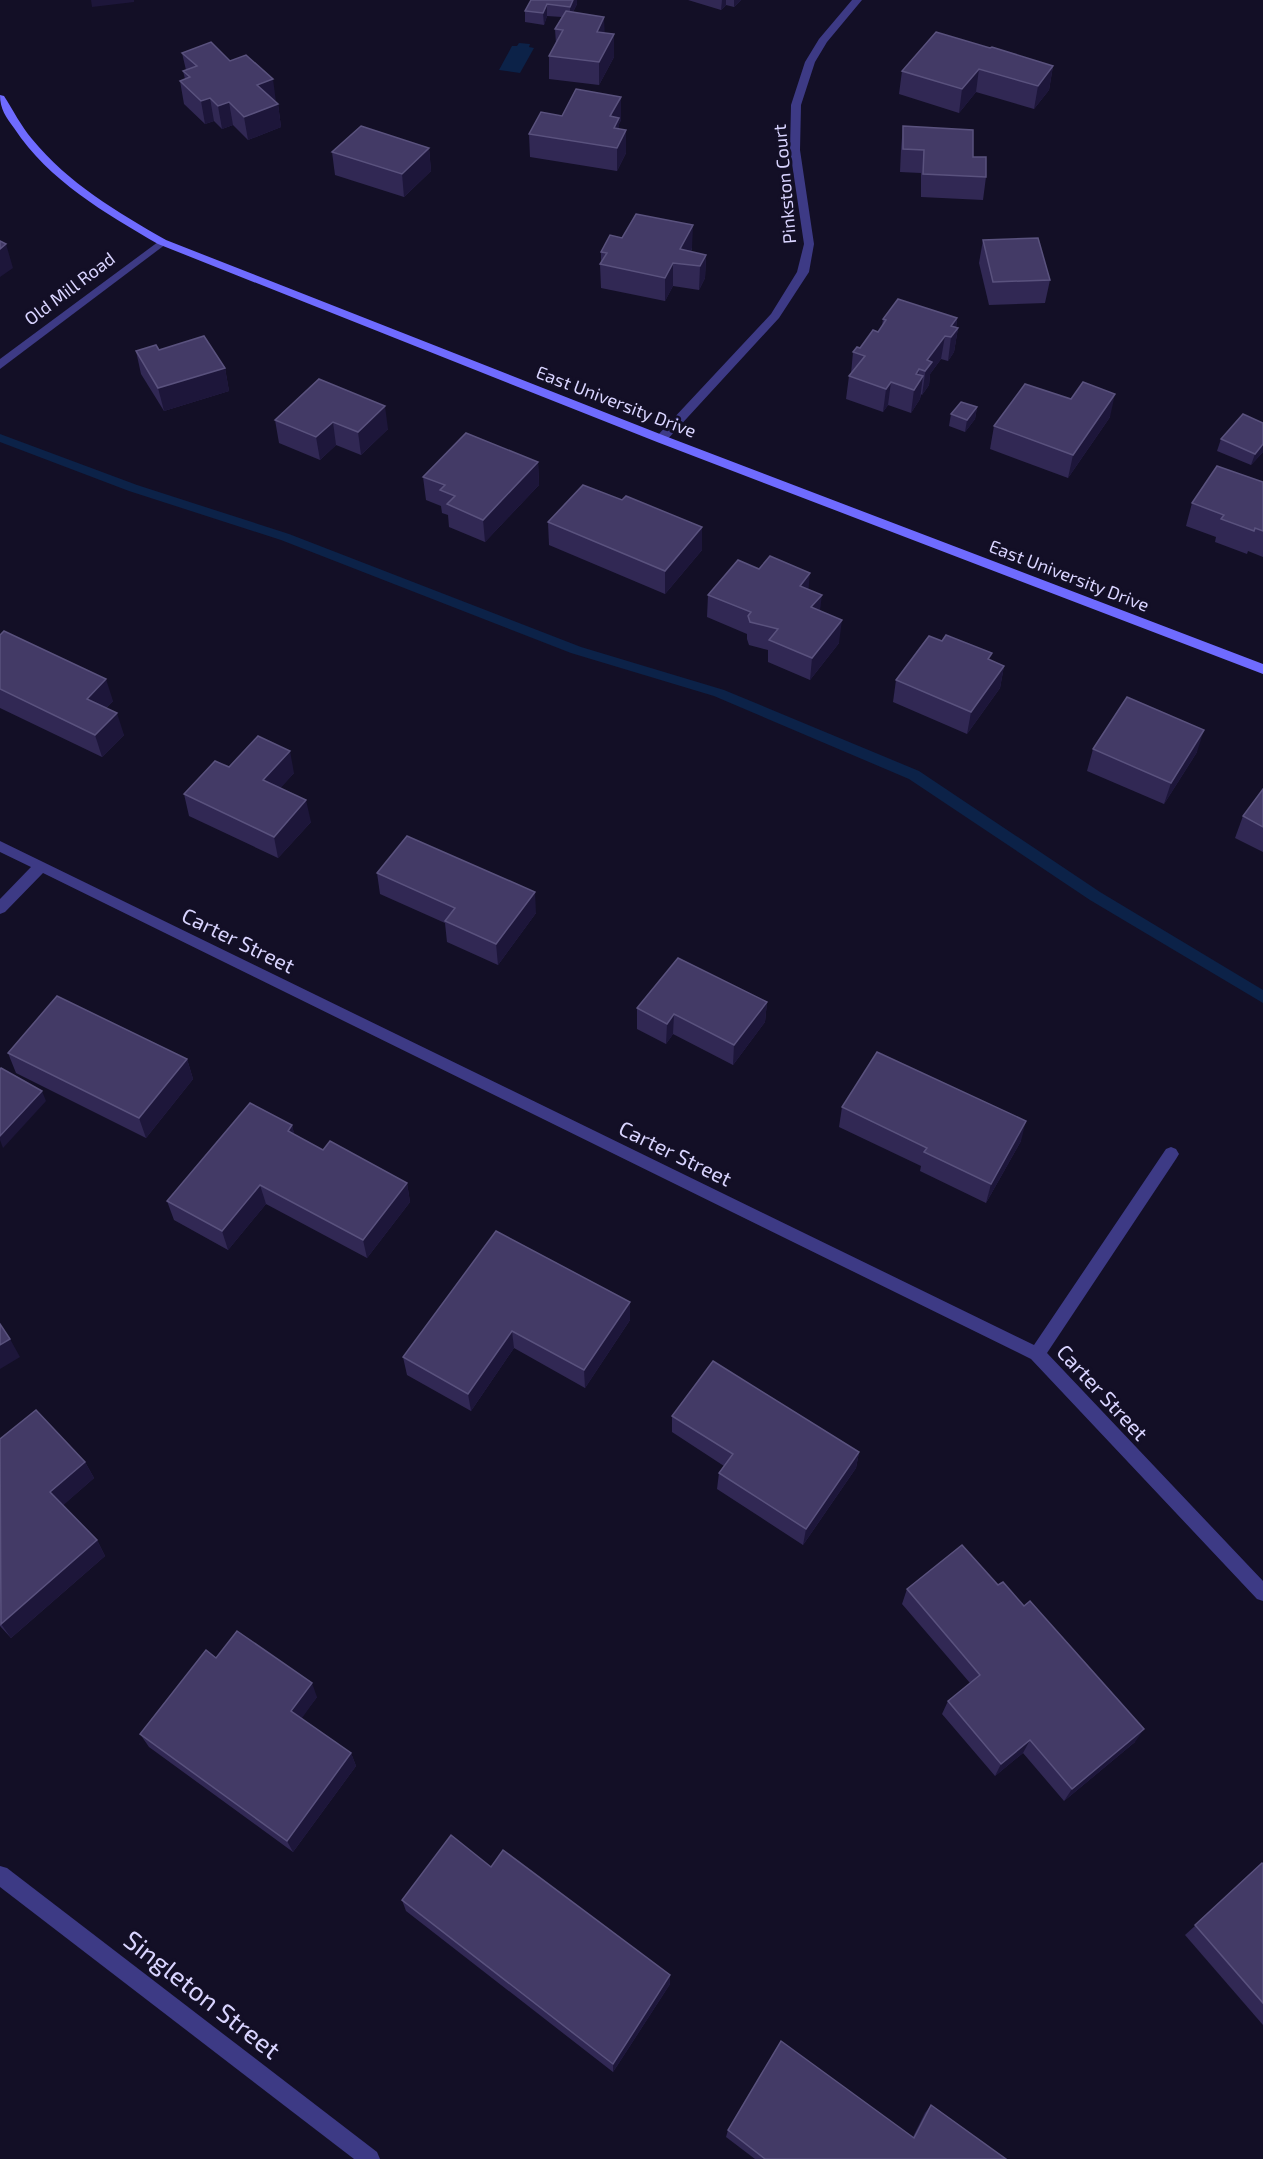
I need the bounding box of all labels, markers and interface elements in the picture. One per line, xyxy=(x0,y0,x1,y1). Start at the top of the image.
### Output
street label: Pinkston Court xyxy=(768,123,800,245)
street label: Old Mill Road xyxy=(20,247,119,329)
street label: East University Drive xyxy=(533,360,699,442)
street label: East University Drive xyxy=(986,534,1152,616)
street label: Carter Street xyxy=(178,902,299,978)
street label: Carter Street xyxy=(615,1115,736,1191)
street label: Carter Street xyxy=(1052,1339,1154,1445)
street label: Singleton Street xyxy=(118,1923,287,2065)

